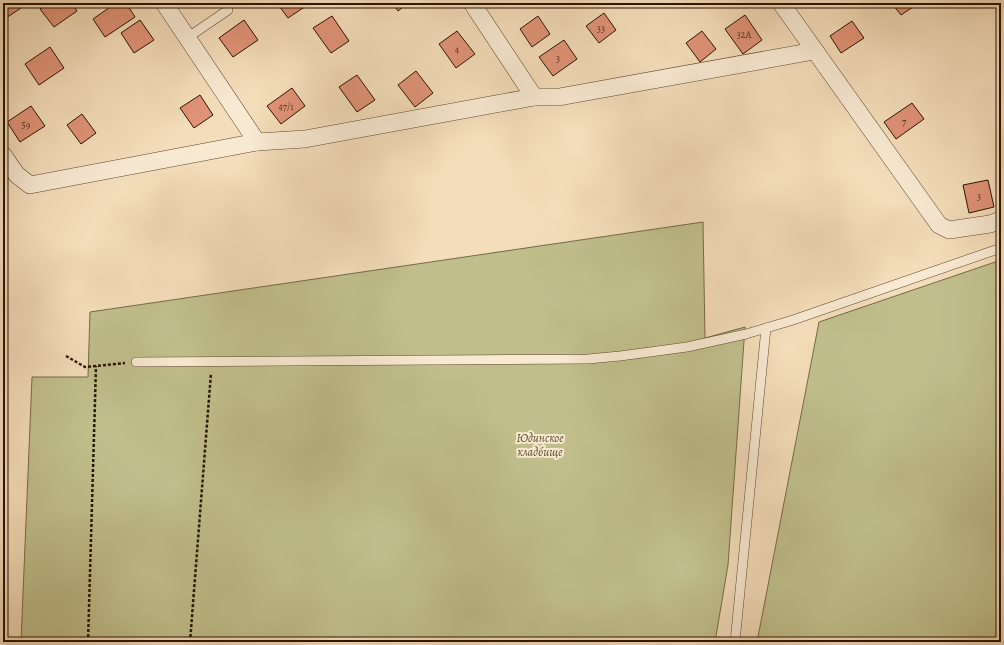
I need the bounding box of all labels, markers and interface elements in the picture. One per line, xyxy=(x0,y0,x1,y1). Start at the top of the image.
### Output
house number: 33 xyxy=(597,22,605,35)
house number: 32А xyxy=(737,28,752,41)
house number: 4 xyxy=(455,43,460,56)
house number: 3 xyxy=(556,52,560,65)
house number: 47/1 xyxy=(278,100,294,113)
house number: 7 xyxy=(902,115,907,128)
house number: 59 xyxy=(22,118,31,131)
house number: 3 xyxy=(977,190,981,203)
park label: Юдинское кладбище xyxy=(516,430,564,460)

